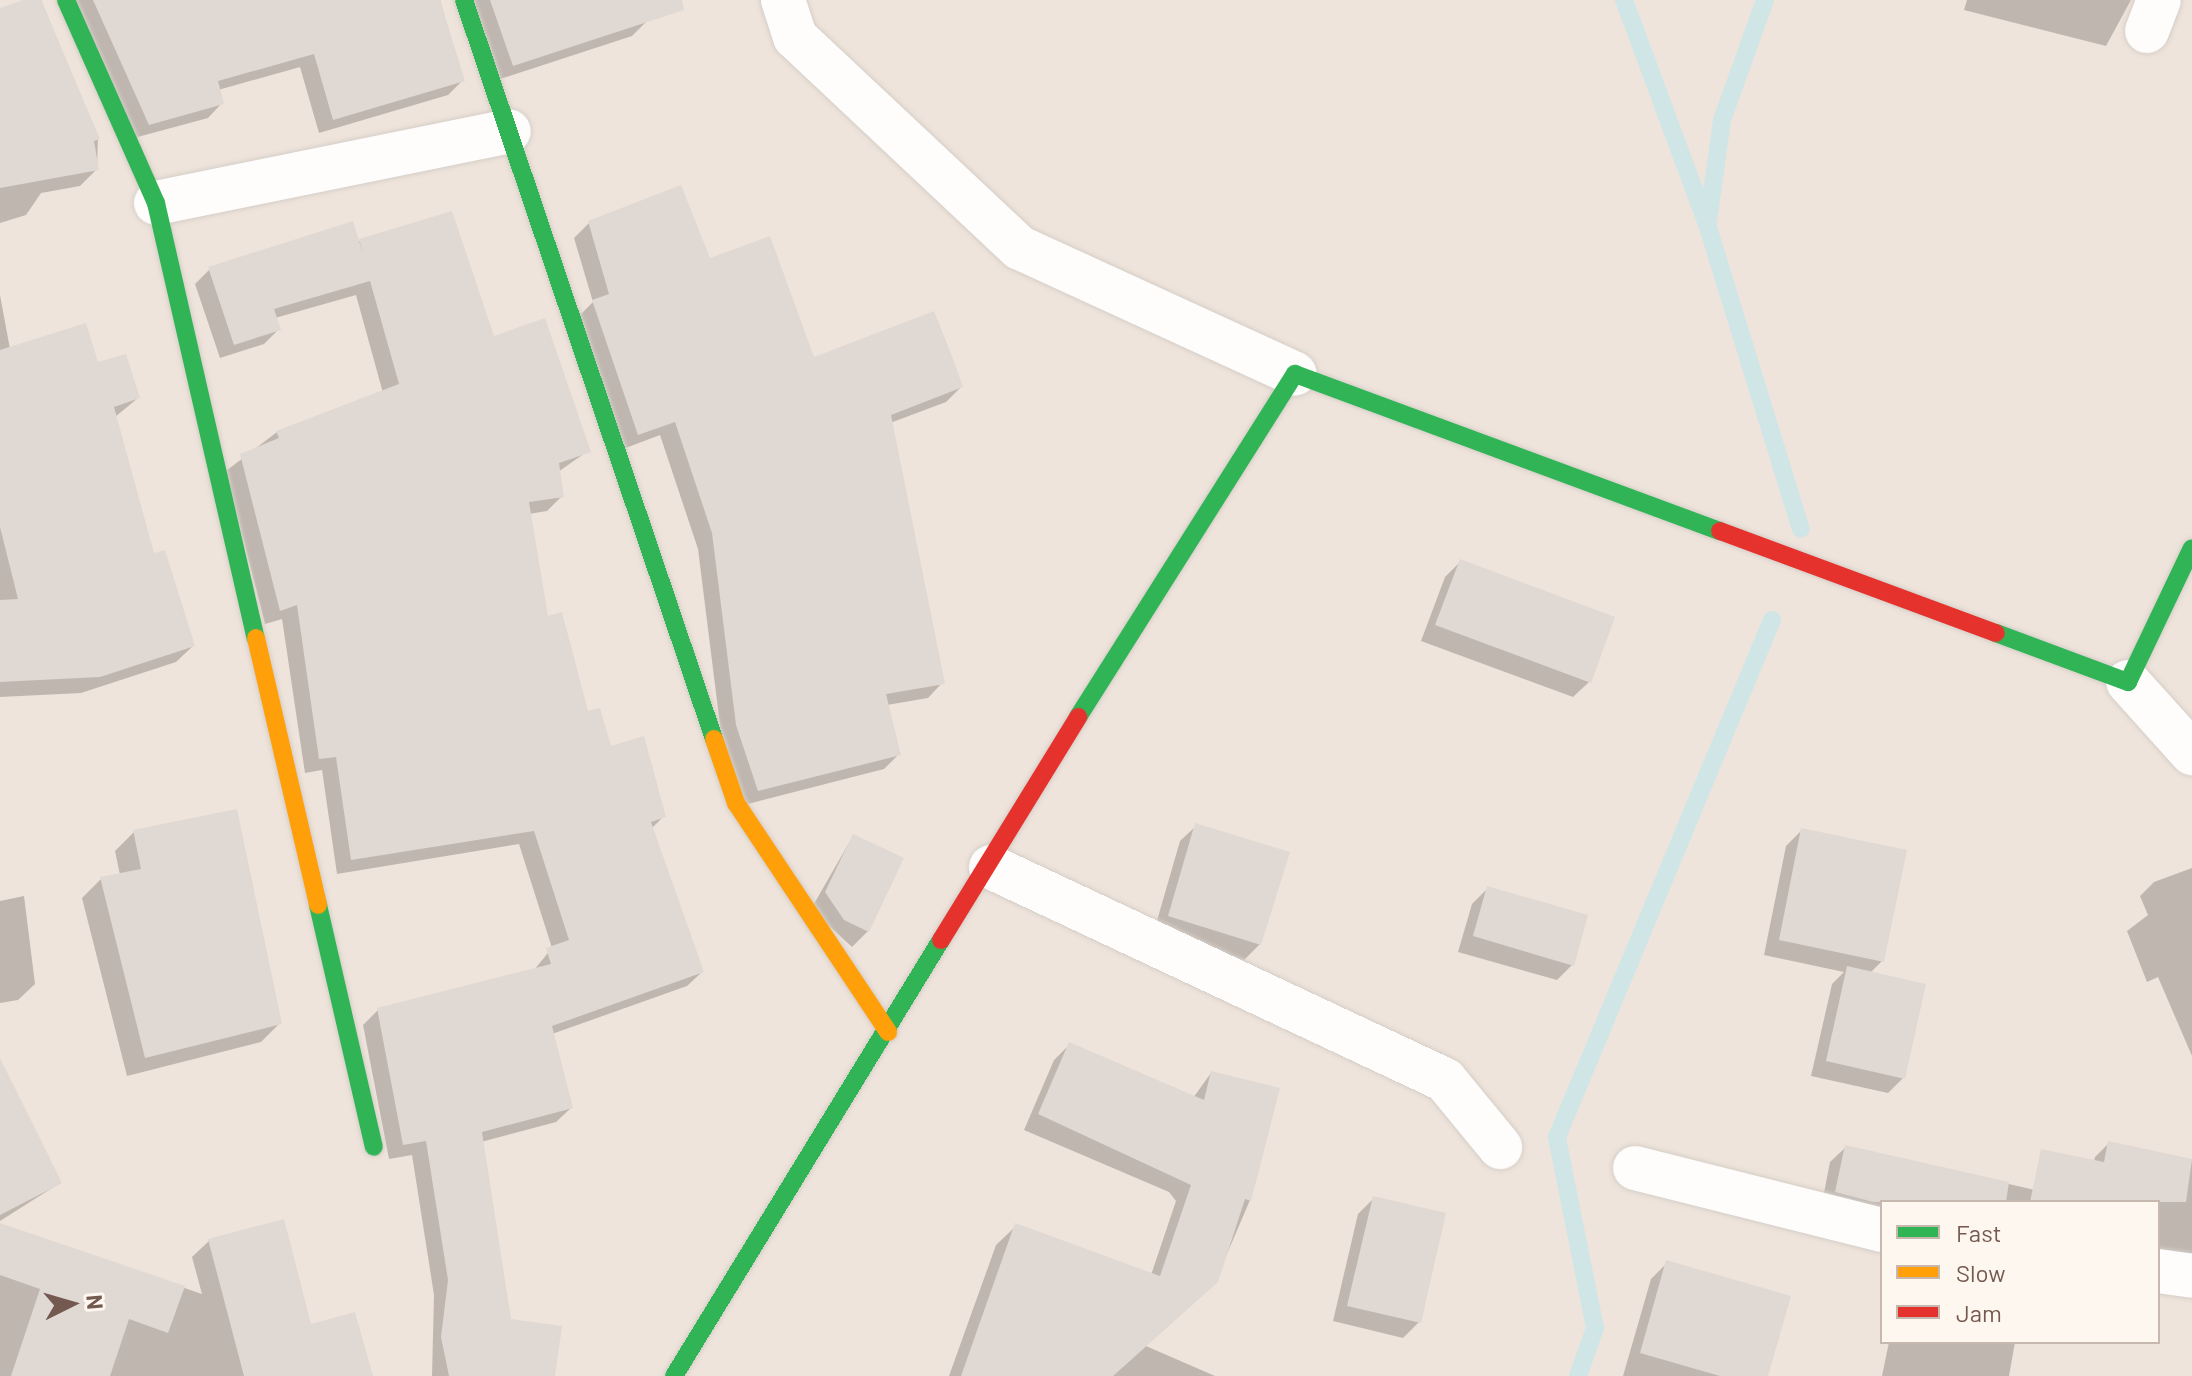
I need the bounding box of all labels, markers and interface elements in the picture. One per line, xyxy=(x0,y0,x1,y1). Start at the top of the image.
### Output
legend xyxy=(1880,1200,2160,1344)
text: Fast xyxy=(1956,1218,2001,1247)
text: Slow xyxy=(1956,1258,2005,1287)
north arrow xyxy=(32,1264,112,1344)
text: N xyxy=(82,1293,109,1310)
text: Jam xyxy=(1956,1298,2002,1327)

